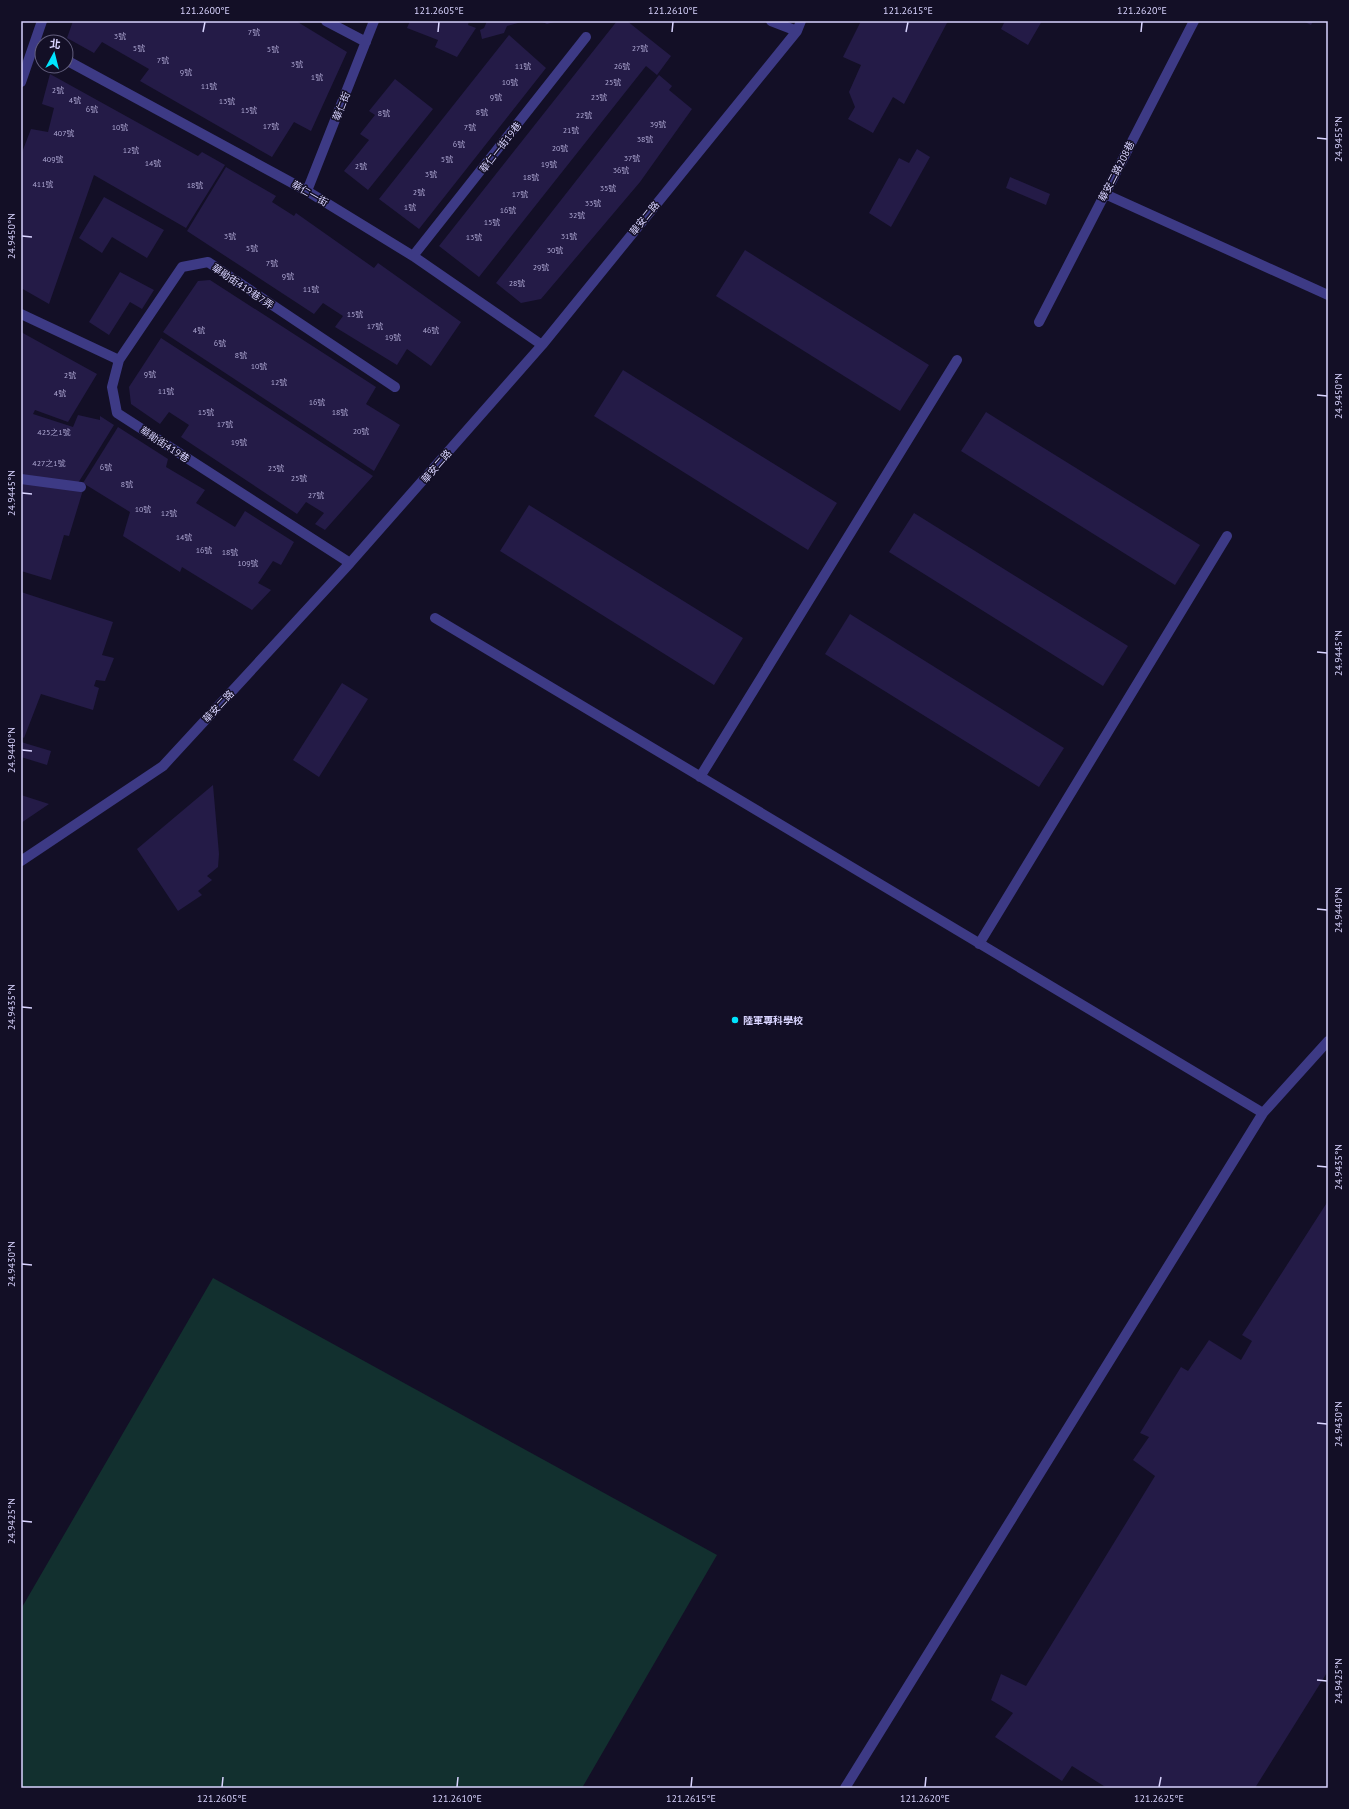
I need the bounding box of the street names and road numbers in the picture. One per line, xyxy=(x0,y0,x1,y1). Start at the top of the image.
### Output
street label: 華仁街 xyxy=(330,90,353,123)
street label: 華仁一街19巷 xyxy=(477,119,524,175)
street label: 華安二路208巷 xyxy=(1096,139,1137,204)
street label: 華仁一街 xyxy=(289,178,330,209)
street label: 華安二路 xyxy=(627,199,662,238)
street label: 華勛街419巷7弄 xyxy=(209,261,276,312)
street label: 華勛街419巷 xyxy=(138,424,192,465)
street label: 華安二路 xyxy=(418,447,454,486)
street label: 華安二路 xyxy=(200,687,237,725)

